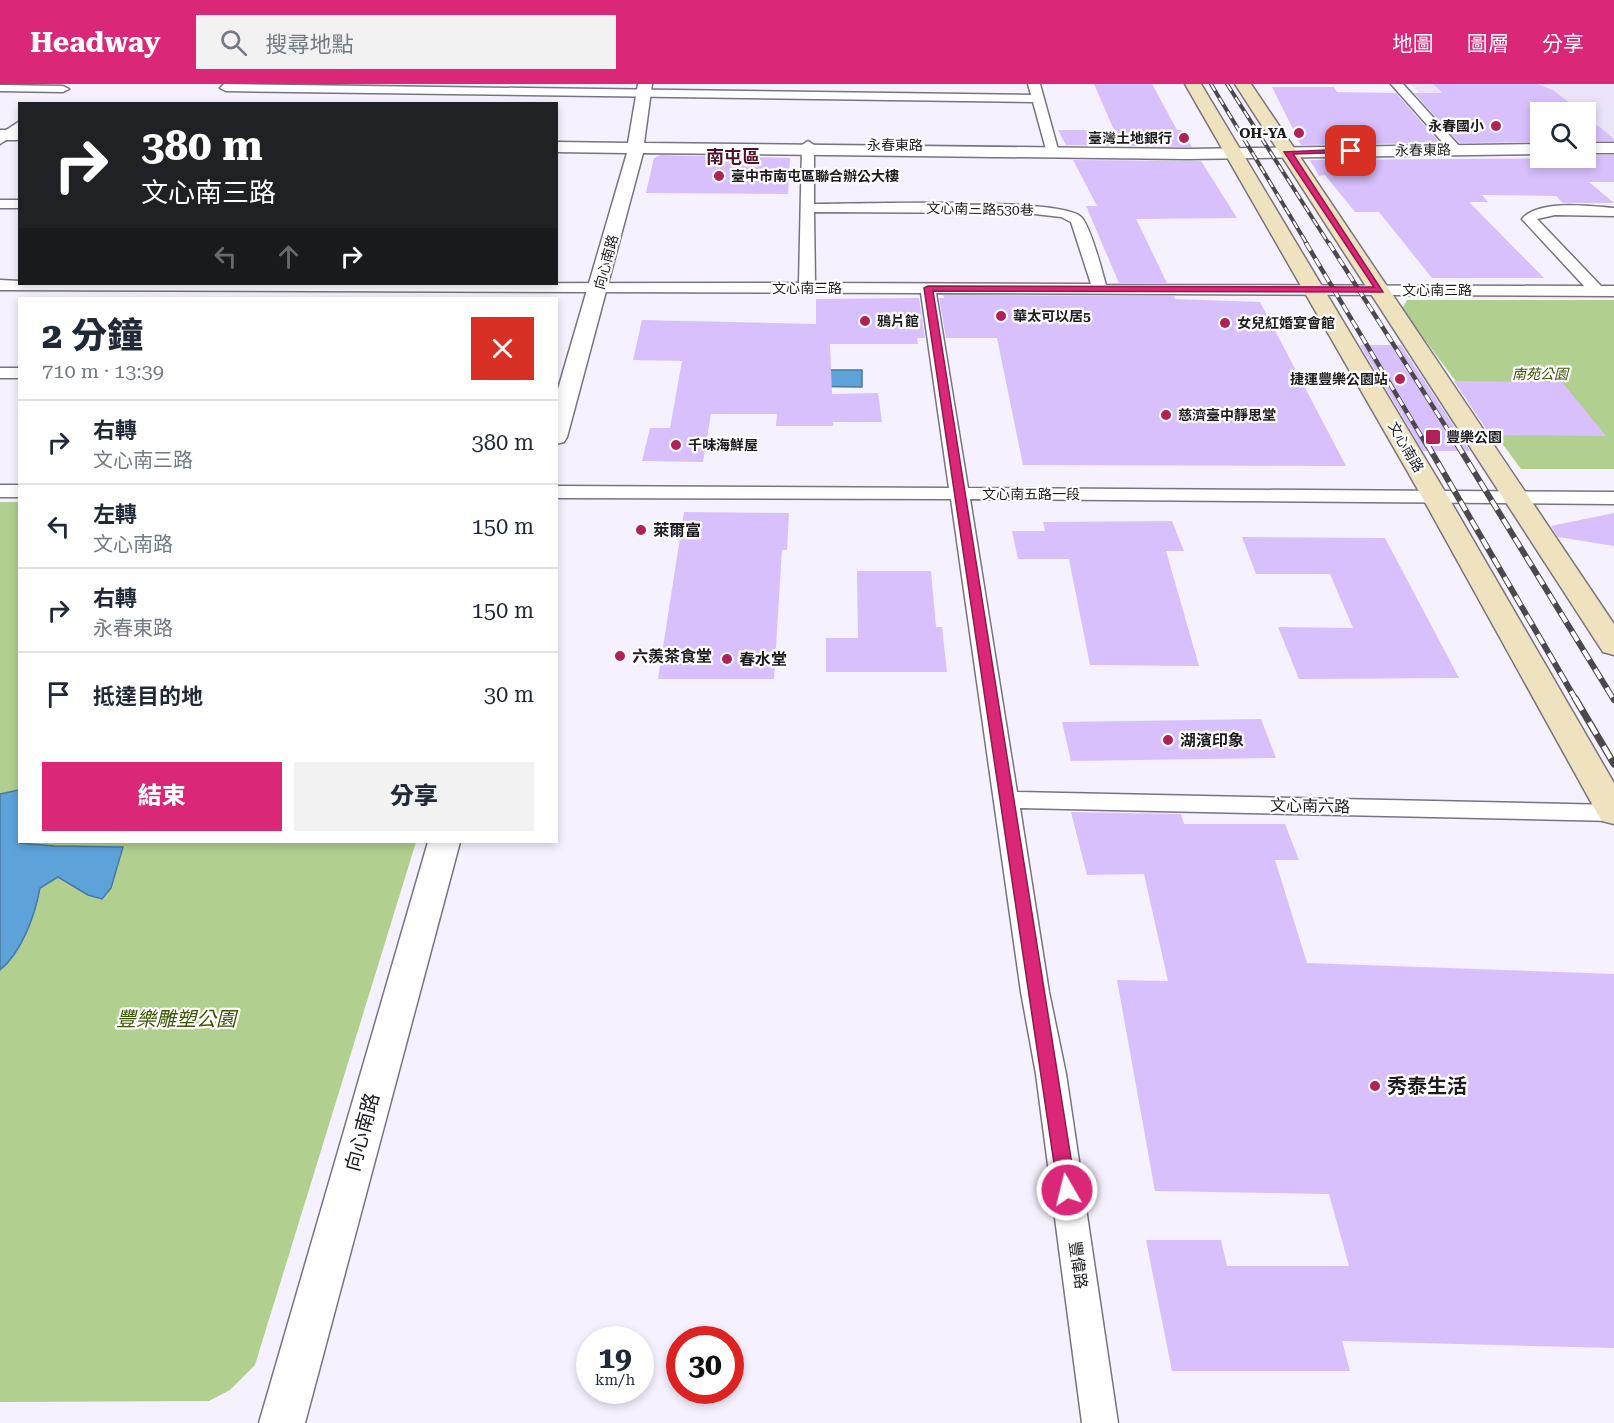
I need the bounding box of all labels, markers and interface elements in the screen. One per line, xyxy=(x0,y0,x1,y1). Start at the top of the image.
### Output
search box xyxy=(196,15,616,69)
text: Headway xyxy=(30,26,160,59)
icon: search xyxy=(217,26,250,59)
text: 搜尋地點 xyxy=(265,32,353,57)
text: 地圖 xyxy=(1392,32,1434,56)
text: 圖層 xyxy=(1467,32,1509,56)
text: 分享 xyxy=(1542,32,1584,56)
map controls xyxy=(1530,102,1596,168)
button: search xyxy=(1530,102,1596,168)
place label: 永春國小 xyxy=(1428,118,1484,134)
marker: 永春國小 xyxy=(1489,119,1503,133)
text: 380 m xyxy=(141,121,263,170)
place label: OH-YA xyxy=(1239,125,1287,141)
pin xyxy=(1325,125,1376,176)
icon: right xyxy=(42,126,120,204)
marker: OH-YA xyxy=(1292,126,1306,140)
place label: 臺灣土地銀行 xyxy=(1088,130,1172,146)
marker: 臺灣土地銀行 xyxy=(1177,131,1191,145)
icon: arrive xyxy=(1334,134,1367,167)
street label: 永春東路 xyxy=(867,137,923,153)
street label: 永春東路 xyxy=(1395,142,1451,158)
district label: 南屯區 xyxy=(706,146,760,167)
place label: 臺中市南屯區聯合辦公大樓 xyxy=(731,168,899,184)
marker: 臺中市南屯區聯合辦公大樓 xyxy=(712,169,726,183)
text: 文心南三路 xyxy=(141,177,276,209)
street label: 文心南三路530巷 xyxy=(926,200,1034,218)
street label: 向心南路 xyxy=(591,233,621,291)
icon: left xyxy=(209,240,242,273)
icon: ahead xyxy=(272,240,305,273)
icon: right xyxy=(335,240,368,273)
street label: 文心南三路 xyxy=(772,280,842,296)
street label: 文心南三路 xyxy=(1402,282,1472,298)
place label: 華太可以居5 xyxy=(1013,308,1091,324)
marker: 華太可以居5 xyxy=(994,309,1008,323)
place label: 鴉片館 xyxy=(877,313,919,329)
marker: 鴉片館 xyxy=(858,314,872,328)
text: 2 分鐘 xyxy=(42,315,143,357)
place label: 女兒紅婚宴會館 xyxy=(1237,315,1335,331)
marker: 女兒紅婚宴會館 xyxy=(1218,316,1232,330)
button: close xyxy=(471,317,534,380)
text: 710 m · 13:39 xyxy=(42,359,164,383)
park label: 南苑公園 xyxy=(1512,366,1570,382)
place label: 捷運豐樂公園站 xyxy=(1290,371,1388,387)
marker: 捷運豐樂公園站 xyxy=(1393,372,1407,386)
place label: 慈濟臺中靜思堂 xyxy=(1178,407,1276,423)
marker: 慈濟臺中靜思堂 xyxy=(1159,408,1173,422)
text: 右轉 xyxy=(93,418,137,443)
street label: 文心南路 xyxy=(1385,419,1427,475)
icon: right xyxy=(42,426,75,459)
marker: 豐樂公園 xyxy=(1424,428,1442,446)
place label: 豐樂公園 xyxy=(1446,429,1502,445)
text: 380 m xyxy=(471,430,534,455)
place label: 千味海鮮屋 xyxy=(688,437,758,453)
marker: 千味海鮮屋 xyxy=(669,438,683,452)
text: 文心南三路 xyxy=(93,448,193,472)
street label: 文心南五路一段 xyxy=(982,486,1080,502)
text: 左轉 xyxy=(93,502,137,527)
icon: left xyxy=(42,510,75,543)
text: 150 m xyxy=(471,514,534,539)
place label: 萊爾富 xyxy=(653,521,701,540)
marker: 萊爾富 xyxy=(634,523,648,537)
text: 文心南路 xyxy=(93,532,173,556)
text: 右轉 xyxy=(93,586,137,611)
icon: right xyxy=(42,594,75,627)
text: 150 m xyxy=(471,598,534,623)
text: 永春東路 xyxy=(93,616,173,640)
place label: 六羨茶食堂 xyxy=(632,647,712,666)
marker: 六羨茶食堂 xyxy=(613,649,627,663)
place label: 春水堂 xyxy=(739,650,787,669)
marker: 春水堂 xyxy=(720,652,734,666)
icon: arrive xyxy=(42,678,75,711)
text: 30 m xyxy=(484,682,534,707)
text: 抵達目的地 xyxy=(93,684,203,709)
place label: 湖濱印象 xyxy=(1180,731,1244,750)
marker: 湖濱印象 xyxy=(1161,733,1175,747)
button: 結束 xyxy=(42,762,282,831)
button: 分享 xyxy=(294,762,534,831)
street label: 文心南六路 xyxy=(1270,796,1350,816)
park label: 豐樂雕塑公園 xyxy=(116,1007,239,1031)
place label: 秀泰生活 xyxy=(1387,1074,1467,1098)
marker: 秀泰生活 xyxy=(1368,1079,1382,1093)
street label: 向心南路 xyxy=(340,1090,384,1174)
position arrow xyxy=(1035,1158,1099,1222)
street label: 豐偉路 xyxy=(1065,1240,1091,1290)
speed limit sign: 30 xyxy=(666,1326,744,1404)
text: 19 xyxy=(598,1340,632,1375)
text: km/h xyxy=(595,1371,635,1389)

